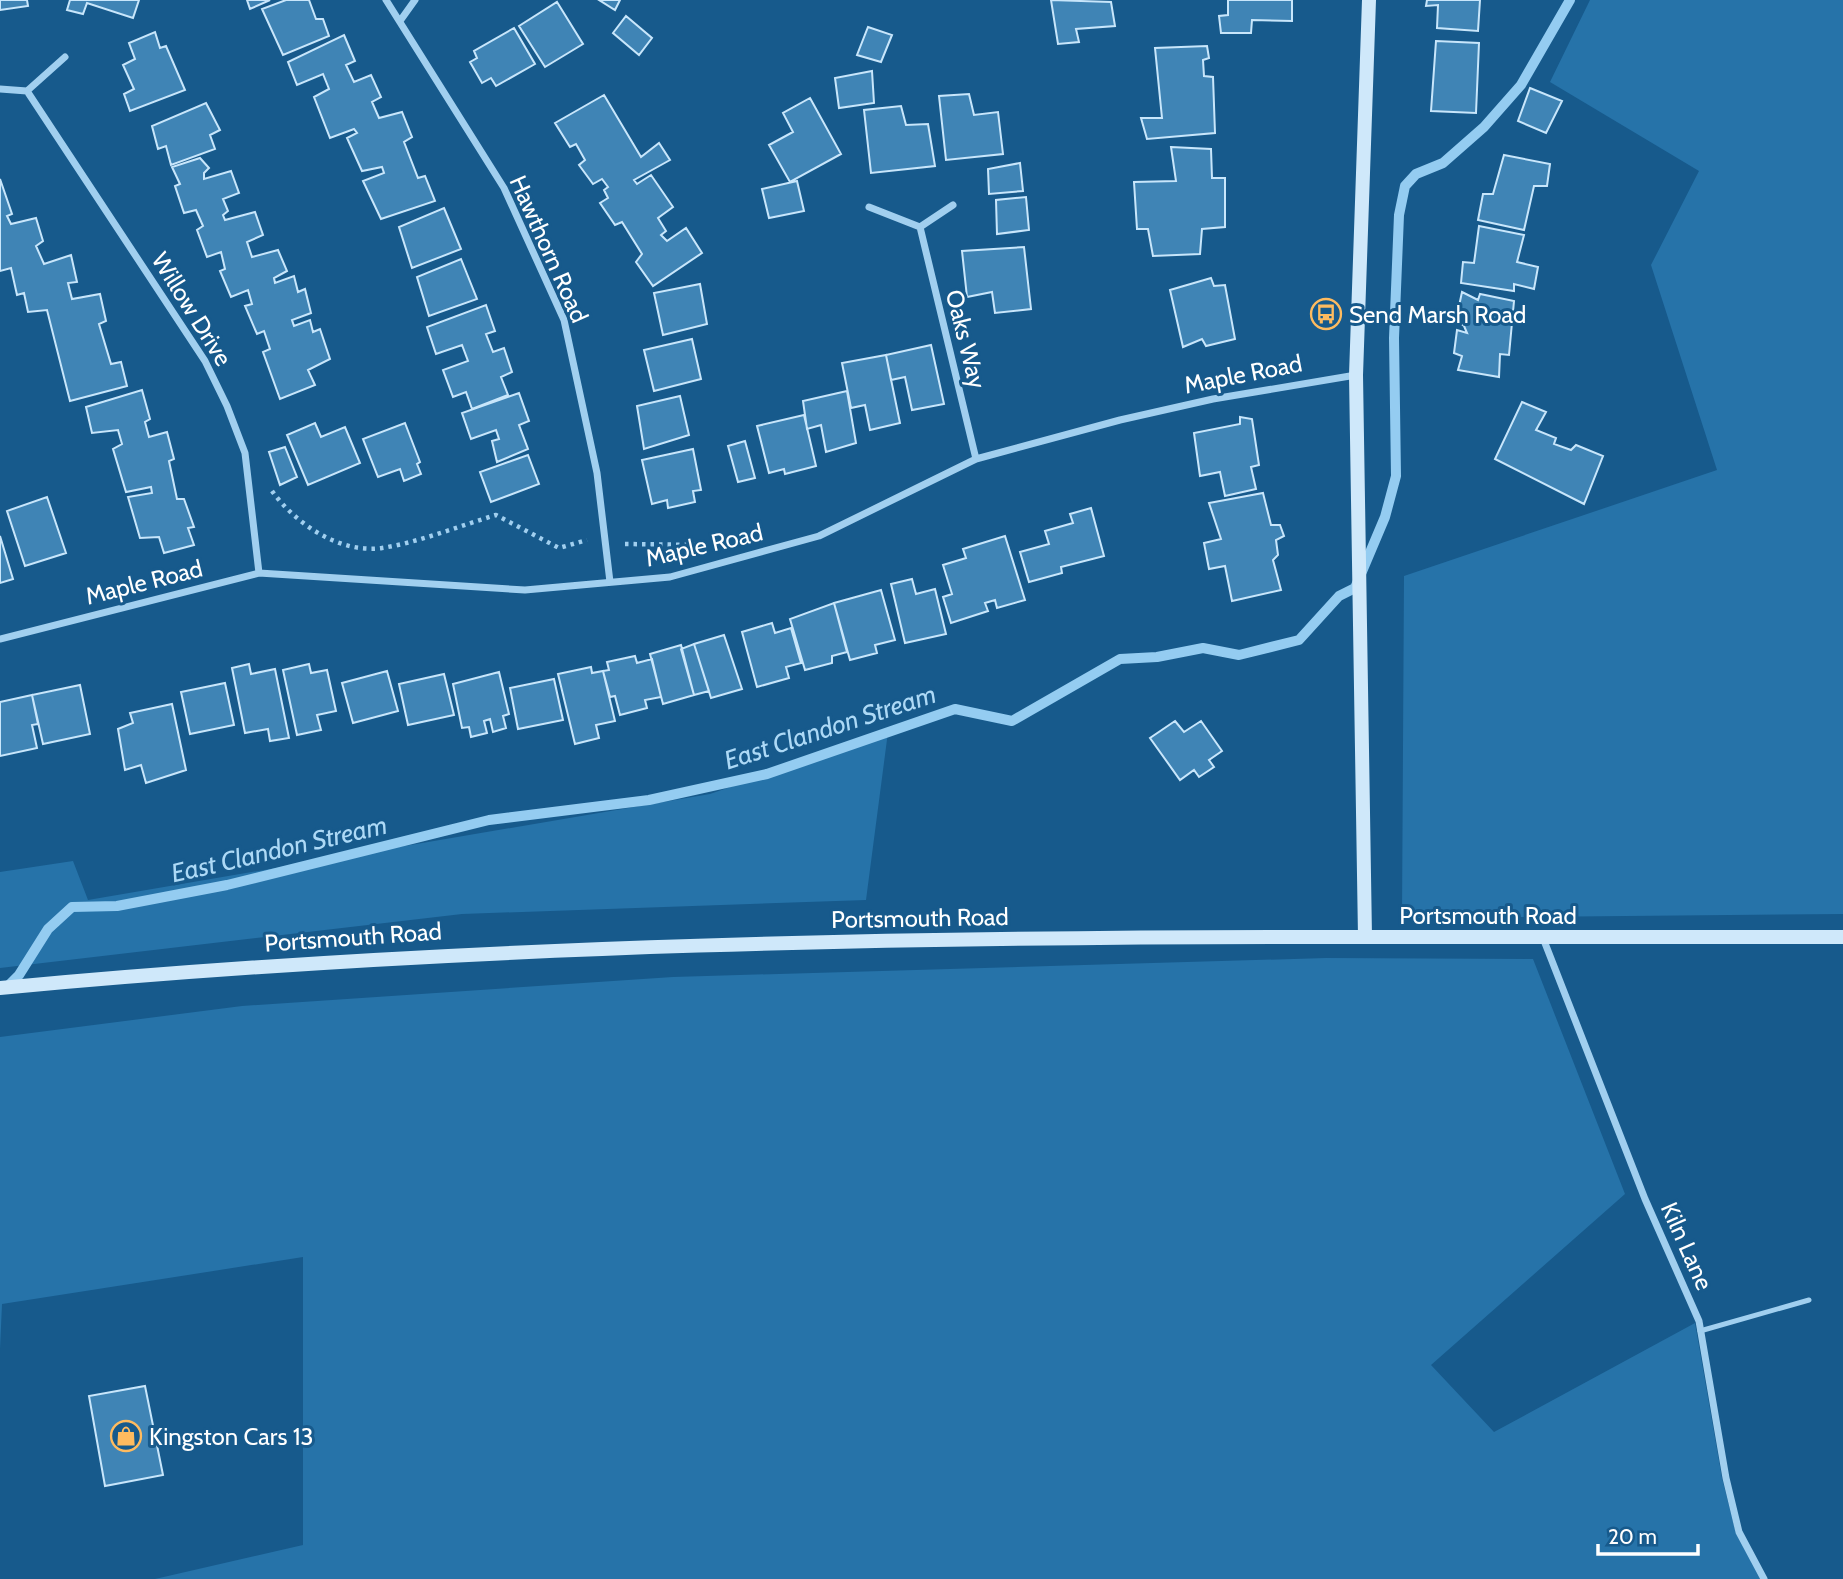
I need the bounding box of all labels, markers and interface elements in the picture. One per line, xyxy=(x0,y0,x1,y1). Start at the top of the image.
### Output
street label: Hawthorn Road xyxy=(504,171,594,327)
street label: Willow Drive xyxy=(146,247,238,371)
street label: Oaks Way xyxy=(940,287,992,391)
bus stop icon: Send Marsh Road xyxy=(1309,297,1343,331)
place label: Send Marsh Road xyxy=(1349,300,1526,329)
street label: Maple Road xyxy=(1182,348,1304,400)
street label: Maple Road xyxy=(643,517,765,573)
street label: Maple Road xyxy=(83,553,205,611)
water label: East Clandon Stream xyxy=(720,678,940,776)
water label: East Clandon Stream xyxy=(168,809,390,889)
street label: Portsmouth Road xyxy=(1399,901,1577,930)
street label: Portsmouth Road xyxy=(831,902,1009,934)
street label: Portsmouth Road xyxy=(263,916,443,958)
street label: Kiln Lane xyxy=(1655,1198,1719,1294)
shop icon: Kingston Cars 13 xyxy=(109,1419,143,1453)
place label: Kingston Cars 13 xyxy=(149,1422,314,1451)
scale bar xyxy=(1598,1512,1698,1556)
text: 20 m xyxy=(1608,1524,1657,1549)

